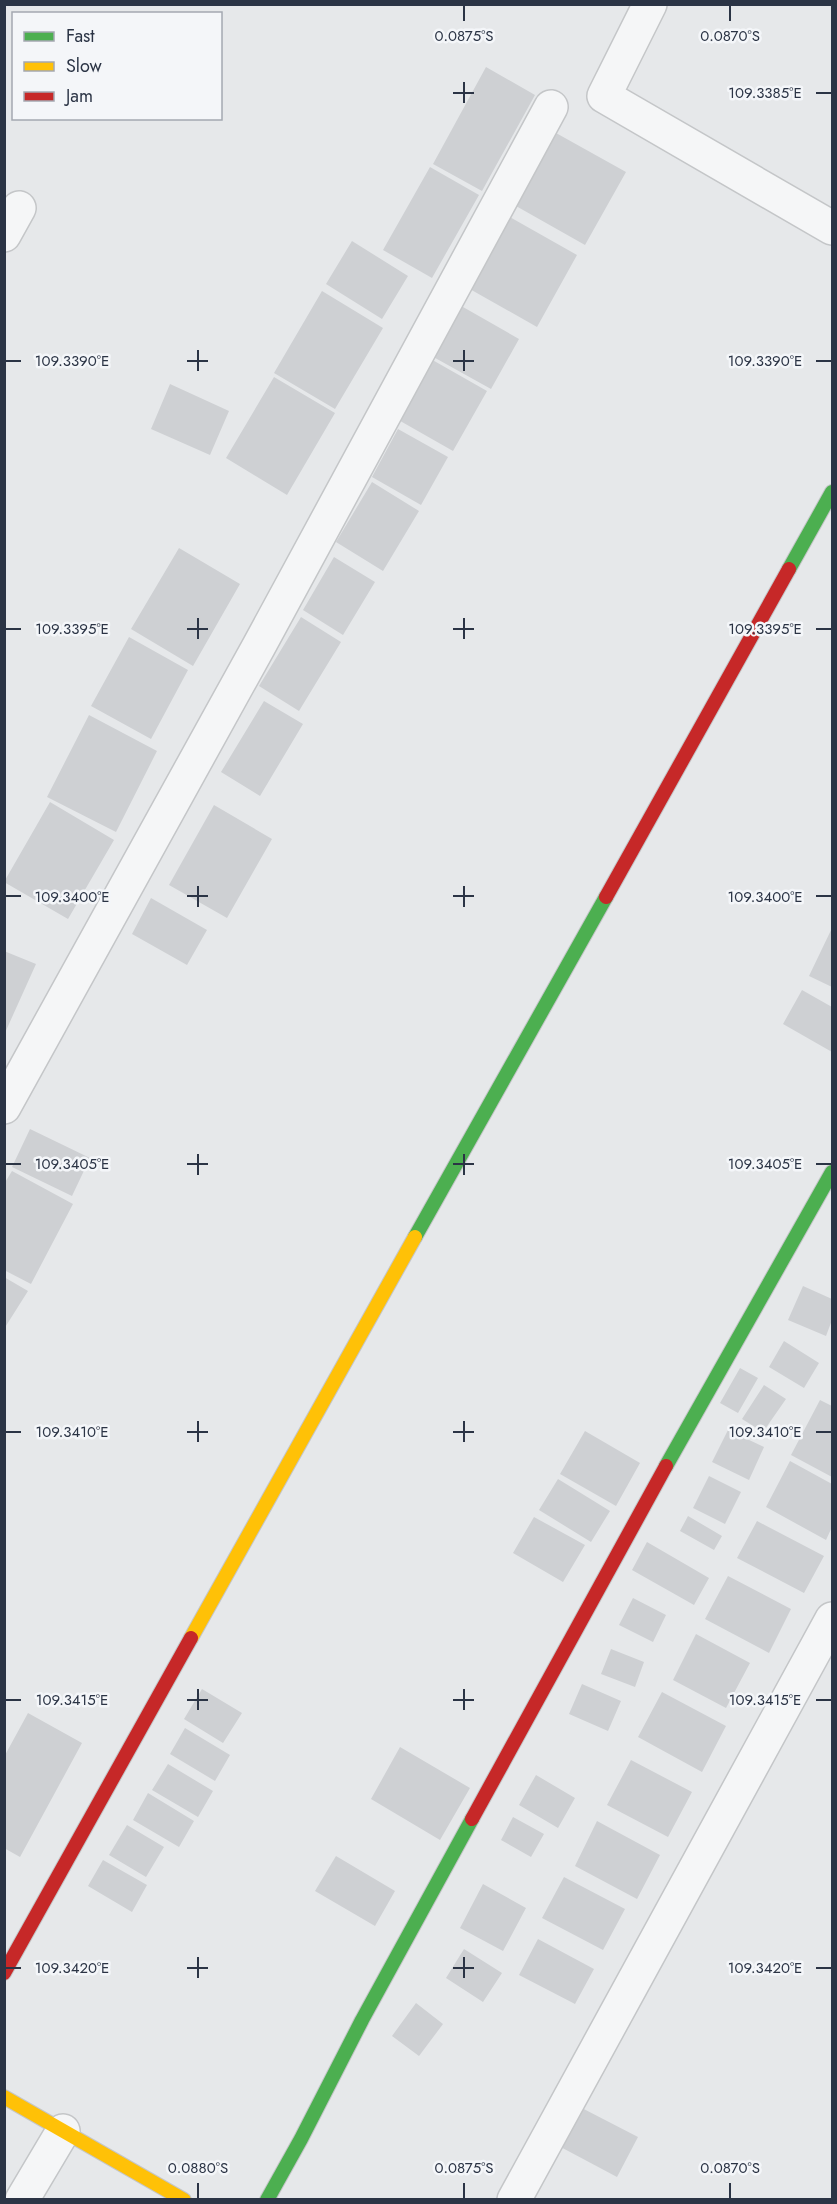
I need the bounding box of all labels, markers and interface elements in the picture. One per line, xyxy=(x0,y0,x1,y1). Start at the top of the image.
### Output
legend xyxy=(12,12,222,120)
text: Fast xyxy=(66,23,95,49)
text: 0.0875°S xyxy=(434,25,494,47)
text: 0.0870°S xyxy=(700,25,760,47)
text: Slow xyxy=(66,53,103,79)
text: 109.3385°E xyxy=(728,82,802,104)
text: Jam xyxy=(64,83,93,109)
text: 109.3390°E xyxy=(35,350,109,372)
text: 109.3390°E xyxy=(728,350,802,372)
text: 109.3395°E xyxy=(35,618,109,640)
text: 109.3395°E xyxy=(728,618,802,640)
text: 109.3400°E xyxy=(34,886,110,908)
text: 109.3400°E xyxy=(727,886,803,908)
text: 109.3405°E xyxy=(35,1153,109,1175)
text: 109.3405°E xyxy=(728,1153,802,1175)
text: 109.3410°E xyxy=(36,1421,108,1443)
text: 109.3410°E xyxy=(729,1421,801,1443)
text: 109.3415°E xyxy=(36,1689,108,1711)
text: 109.3415°E xyxy=(729,1689,801,1711)
text: 109.3420°E xyxy=(35,1957,109,1979)
text: 109.3420°E xyxy=(728,1957,802,1979)
text: 0.0880°S xyxy=(168,2157,228,2179)
text: 0.0875°S xyxy=(434,2157,494,2179)
text: 0.0870°S xyxy=(700,2157,760,2179)

